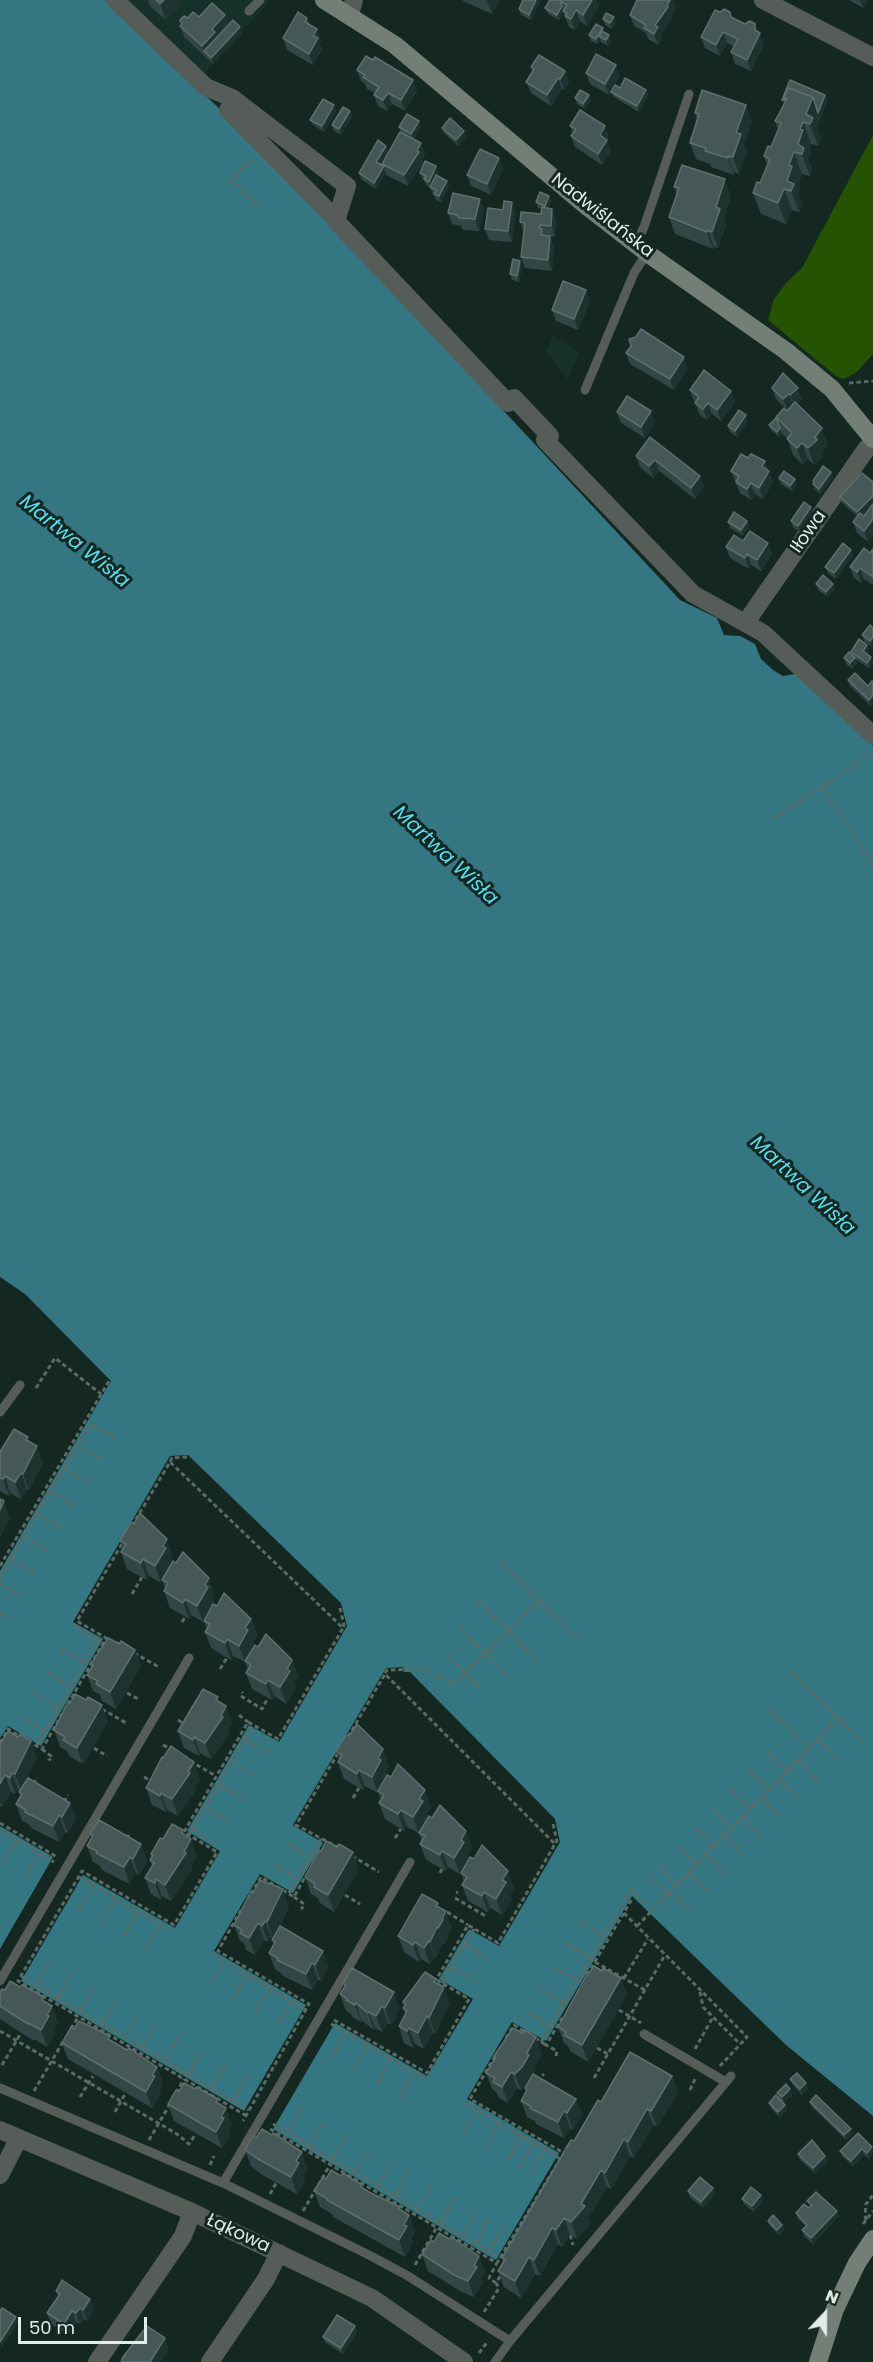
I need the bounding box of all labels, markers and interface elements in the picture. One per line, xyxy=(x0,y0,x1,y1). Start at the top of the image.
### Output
street label: Nadwiślańska xyxy=(546,169,658,263)
water label: Martwa Wisła xyxy=(14,490,134,594)
street label: Iłowa xyxy=(787,506,831,558)
water label: Martwa Wisła xyxy=(388,801,502,911)
water label: Martwa Wisła xyxy=(745,1131,859,1241)
street label: Łąkowa xyxy=(203,2210,273,2258)
north arrow xyxy=(795,2284,855,2344)
text: N xyxy=(822,2284,842,2310)
scale bar xyxy=(21,2305,150,2343)
text: 50 m xyxy=(29,2315,75,2340)

